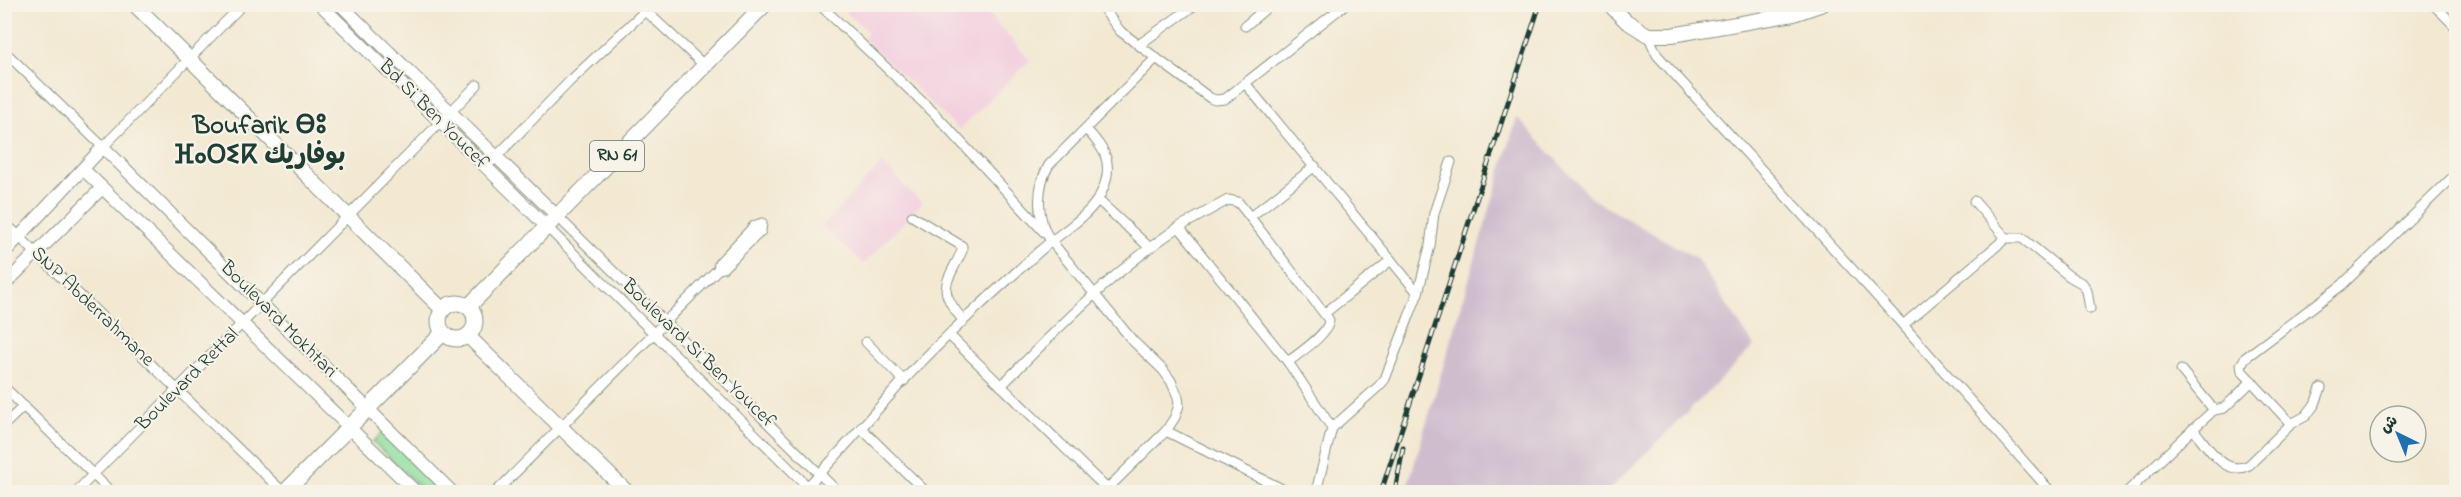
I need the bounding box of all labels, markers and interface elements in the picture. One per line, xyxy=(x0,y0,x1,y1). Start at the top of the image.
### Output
street label: Bd Si Ben Youcef xyxy=(370,52,495,177)
district label: Boufarik ⴱⵓ ⴼⴰⵔⵉⴽ بوفاريك xyxy=(174,108,346,176)
road number: RN 61 xyxy=(590,141,644,171)
street label: SNP Abderrahmane xyxy=(23,240,161,374)
street label: Boulevard Mokhtari xyxy=(212,254,343,385)
street label: Boulevard Si Ben Youcef xyxy=(614,272,782,436)
street label: Boulevard Rettal xyxy=(129,322,246,439)
north arrow xyxy=(2368,404,2428,464)
text: ش xyxy=(2375,410,2404,439)

